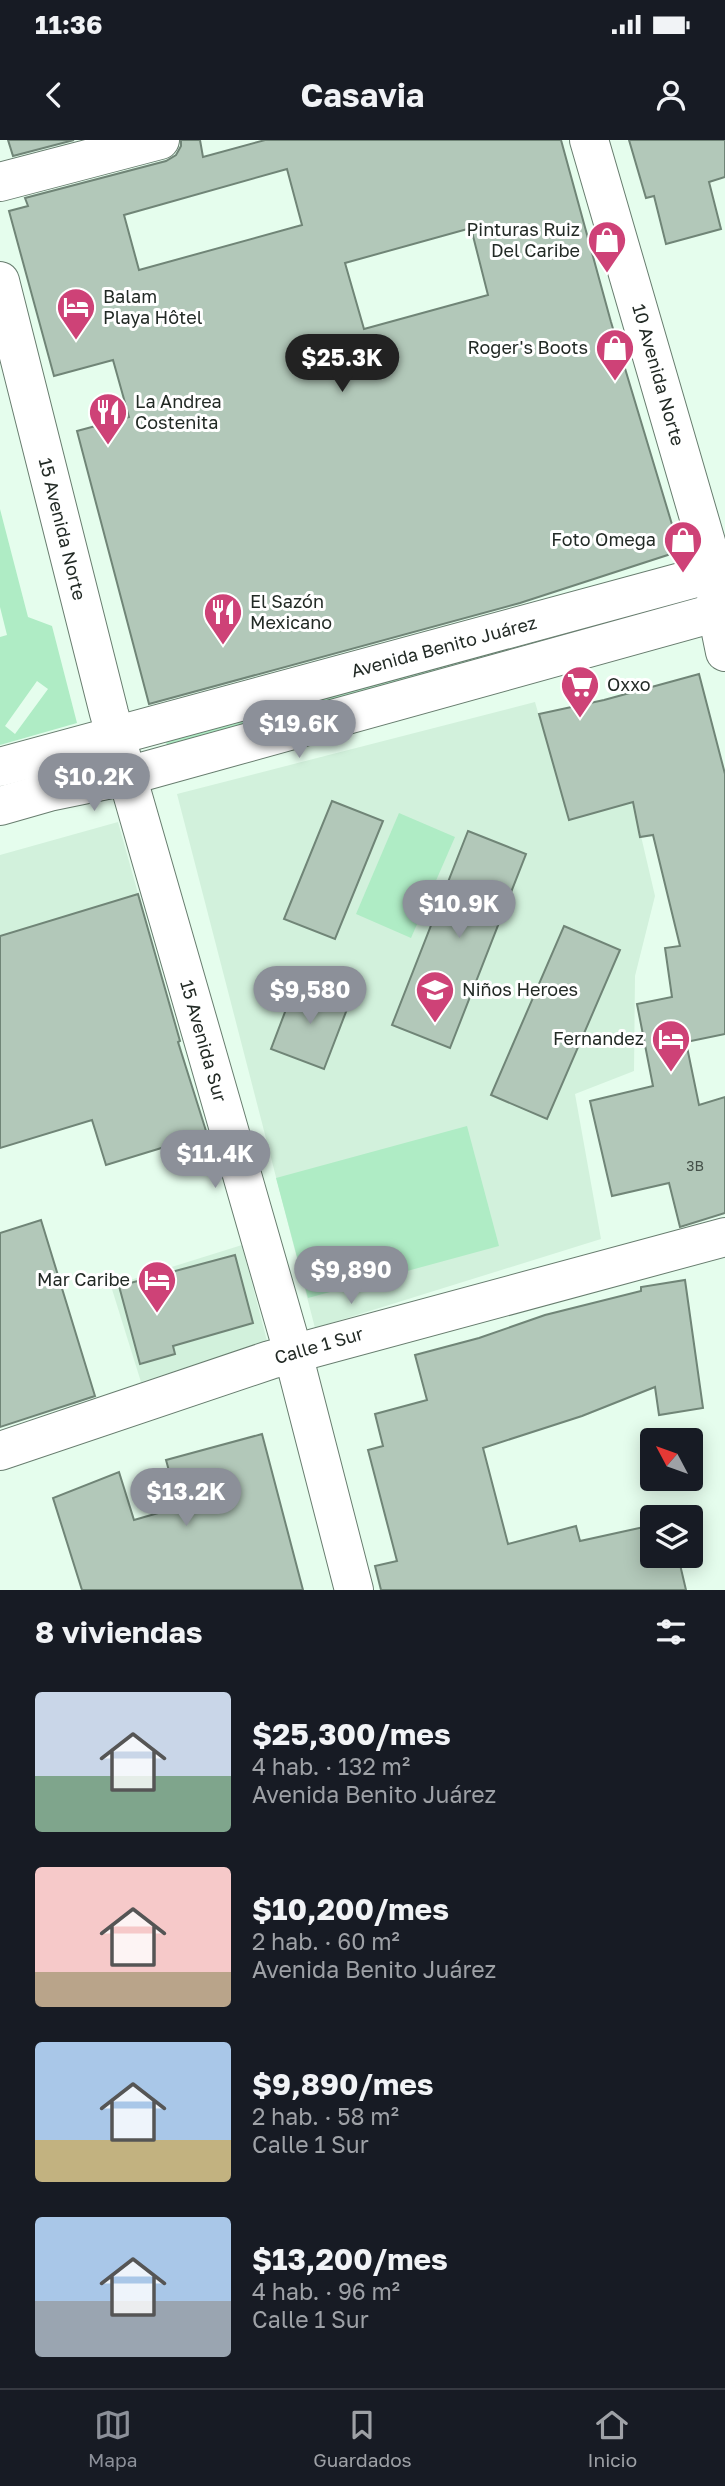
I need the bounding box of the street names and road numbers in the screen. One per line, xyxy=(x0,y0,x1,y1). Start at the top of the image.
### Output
street label: 10 Avenida Norte xyxy=(628,301,690,448)
street label: 15 Avenida Norte xyxy=(35,455,91,602)
street label: Avenida Benito Juárez xyxy=(349,611,539,681)
street label: 15 Avenida Sur xyxy=(176,977,232,1104)
street label: Calle 1 Sur xyxy=(272,1322,366,1368)

